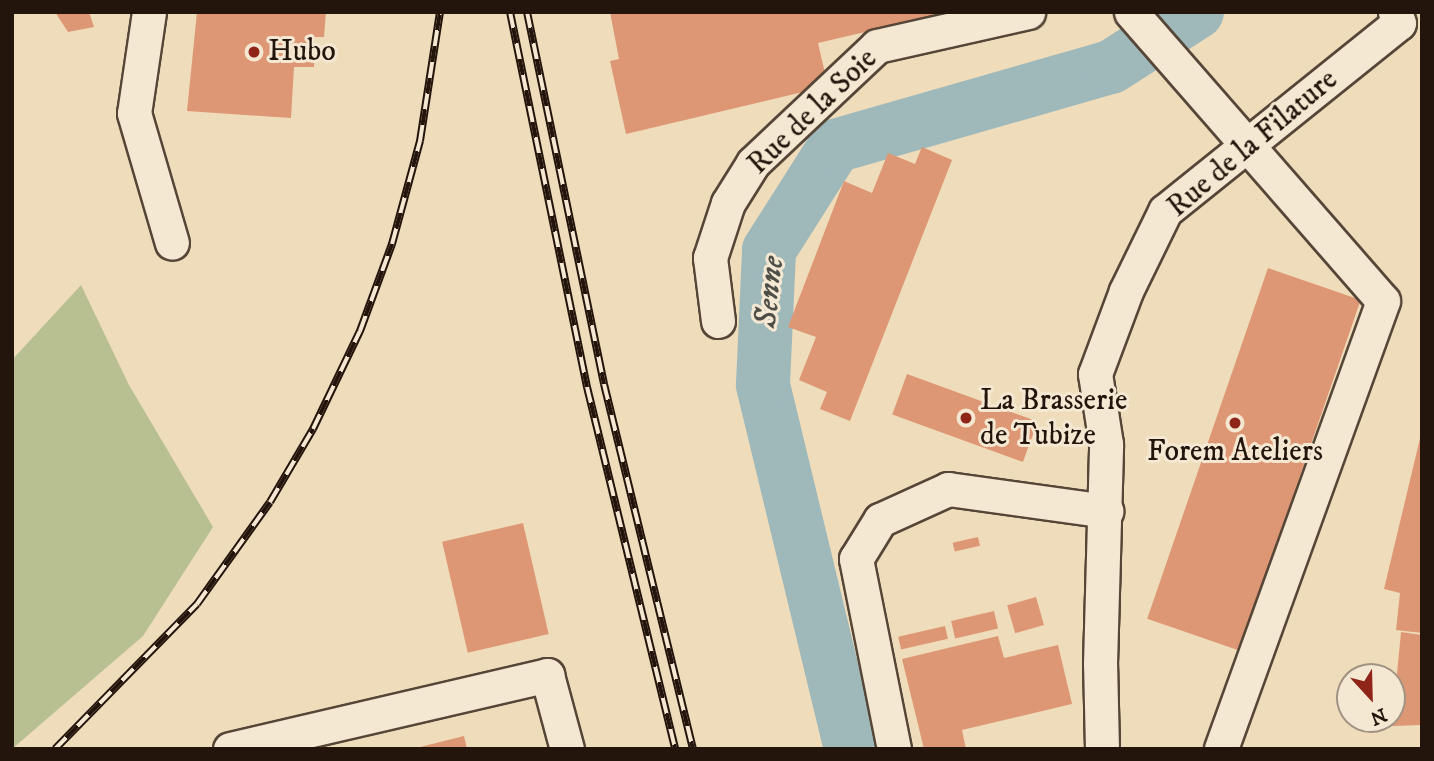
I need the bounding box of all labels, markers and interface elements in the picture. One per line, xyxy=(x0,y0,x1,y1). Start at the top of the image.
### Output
place label: Hubo xyxy=(268,34,336,70)
street label: Rue de la Soie xyxy=(741,41,885,183)
marker: Hubo xyxy=(246,44,262,60)
street label: Rue de la Filature xyxy=(1161,62,1345,226)
water label: Senne xyxy=(747,254,793,330)
place label: La Brasserie de Tubize xyxy=(980,383,1127,453)
marker: La Brasserie de Tubize xyxy=(958,410,974,426)
marker: Forem Ateliers xyxy=(1227,415,1243,431)
place label: Forem Ateliers xyxy=(1147,434,1323,470)
north arrow xyxy=(1336,663,1406,733)
text: N xyxy=(1367,702,1390,730)

